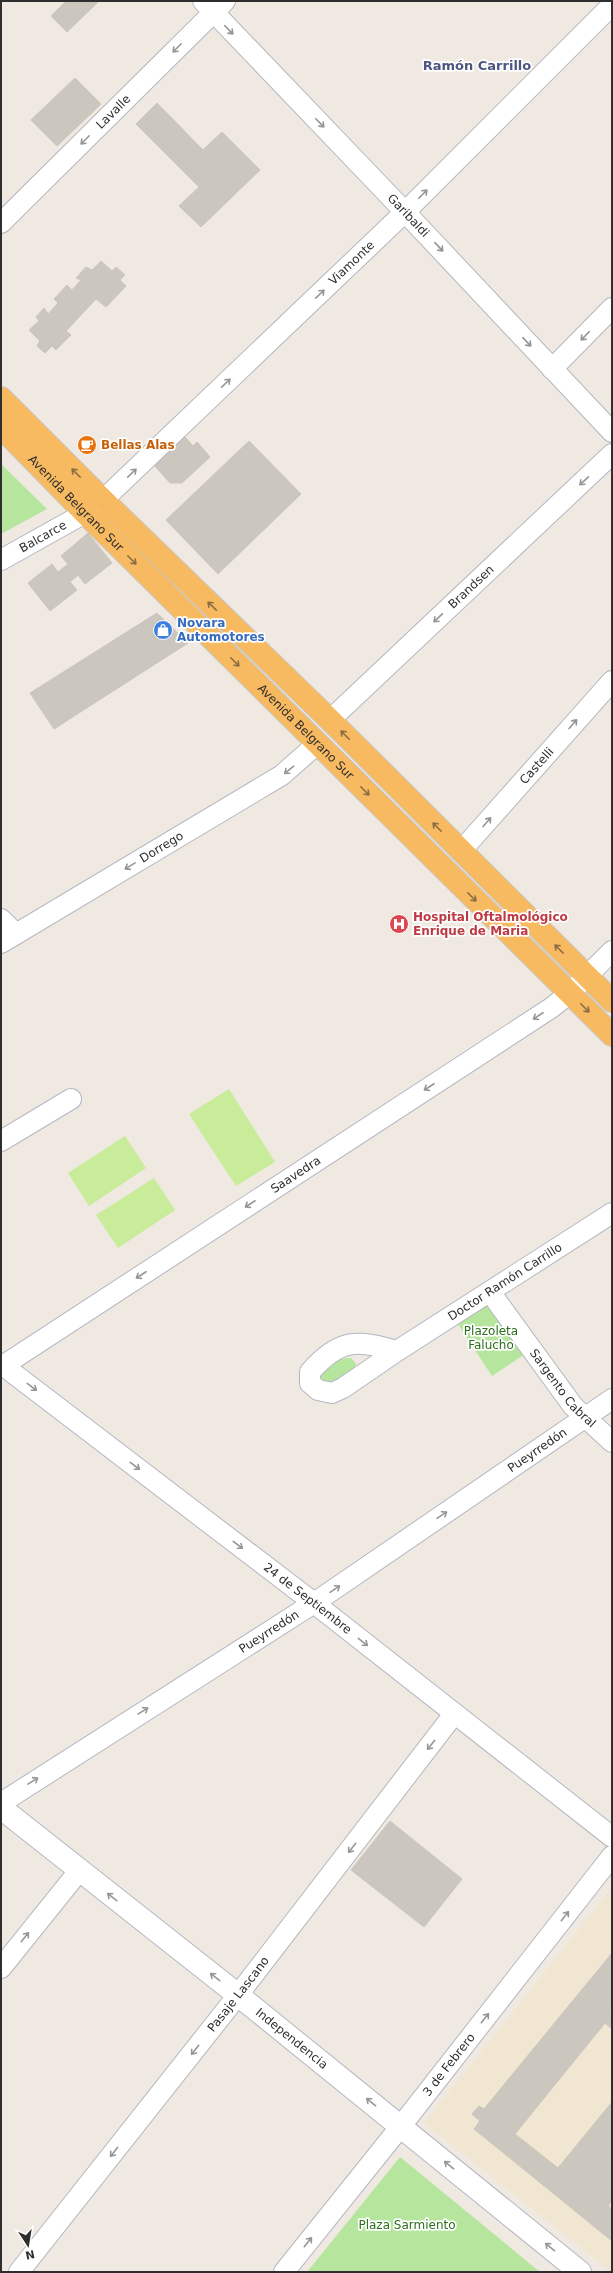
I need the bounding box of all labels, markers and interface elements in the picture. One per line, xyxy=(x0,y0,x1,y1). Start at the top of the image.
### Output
one-way arrow xyxy=(225,25,234,35)
one-way arrow xyxy=(172,43,182,53)
district label: Ramón Carrillo xyxy=(423,58,531,73)
street label: Lavalle xyxy=(93,92,133,132)
one-way arrow xyxy=(315,118,325,128)
one-way arrow xyxy=(80,135,90,145)
one-way arrow xyxy=(418,189,428,199)
street label: Garibaldi xyxy=(385,191,432,240)
street label: Viamonte xyxy=(326,238,377,288)
one-way arrow xyxy=(434,242,443,252)
one-way arrow xyxy=(314,289,325,298)
one-way arrow xyxy=(580,331,590,341)
one-way arrow xyxy=(523,337,532,348)
one-way arrow xyxy=(221,379,231,388)
cafe icon: Bellas Alas xyxy=(76,434,98,456)
place label: Bellas Alas xyxy=(101,438,175,452)
street label: Avenida Belgrano Sur xyxy=(25,452,127,554)
one-way arrow xyxy=(71,468,81,477)
one-way arrow xyxy=(127,468,137,478)
one-way arrow xyxy=(579,476,589,485)
street label: Balcarce xyxy=(17,518,69,555)
one-way arrow xyxy=(127,556,137,565)
street label: Brandsen xyxy=(446,562,497,612)
one-way arrow xyxy=(207,601,217,610)
one-way arrow xyxy=(433,613,443,623)
place label: Novara Automotores xyxy=(177,616,265,644)
shop icon: Novara Automotores xyxy=(152,619,174,641)
one-way arrow xyxy=(230,657,239,667)
street label: Avenida Belgrano Sur xyxy=(255,681,357,782)
one-way arrow xyxy=(569,719,578,730)
one-way arrow xyxy=(340,730,350,740)
street label: Castelli xyxy=(517,745,557,787)
one-way arrow xyxy=(283,766,294,775)
one-way arrow xyxy=(360,786,370,796)
one-way arrow xyxy=(483,816,492,827)
one-way arrow xyxy=(432,822,442,832)
street label: Dorrego xyxy=(137,829,186,865)
one-way arrow xyxy=(124,863,136,871)
one-way arrow xyxy=(467,892,477,902)
place label: Hospital Oftalmológico Enrique de Maria xyxy=(413,910,568,938)
hospital icon: Hospital Oftalmológico Enrique de Maria xyxy=(388,913,410,935)
one-way arrow xyxy=(554,944,564,954)
one-way arrow xyxy=(580,1003,590,1013)
one-way arrow xyxy=(533,1012,544,1020)
one-way arrow xyxy=(423,1084,435,1092)
street label: Saavedra xyxy=(268,1153,323,1196)
one-way arrow xyxy=(245,1200,256,1208)
street label: Doctor Ramón Carrillo xyxy=(445,1240,565,1324)
one-way arrow xyxy=(136,1271,147,1279)
park label: Plazoleta Falucho xyxy=(464,1324,518,1352)
street label: Sargento Cabral xyxy=(527,1346,599,1431)
one-way arrow xyxy=(26,1383,37,1392)
street label: Pueyrredón xyxy=(505,1425,569,1475)
one-way arrow xyxy=(130,1462,141,1471)
one-way arrow xyxy=(437,1511,448,1519)
one-way arrow xyxy=(233,1541,244,1550)
street label: 24 de Septiembre xyxy=(261,1560,354,1637)
one-way arrow xyxy=(329,1585,340,1593)
street label: Pueyrredón xyxy=(236,1607,302,1656)
one-way arrow xyxy=(358,1638,369,1646)
one-way arrow xyxy=(137,1707,149,1715)
one-way arrow xyxy=(426,1739,435,1750)
one-way arrow xyxy=(27,1777,38,1785)
one-way arrow xyxy=(347,1842,356,1853)
one-way arrow xyxy=(107,1893,118,1901)
one-way arrow xyxy=(561,1911,570,1922)
one-way arrow xyxy=(21,1932,30,1943)
street label: Pasaje Lascano xyxy=(205,1954,272,2035)
one-way arrow xyxy=(209,1973,220,1981)
street label: Independencia xyxy=(253,2005,331,2072)
one-way arrow xyxy=(481,2013,490,2024)
street label: 3 de Febrero xyxy=(420,2031,478,2099)
one-way arrow xyxy=(190,2045,199,2056)
one-way arrow xyxy=(365,2098,376,2106)
one-way arrow xyxy=(110,2147,118,2158)
one-way arrow xyxy=(443,2161,454,2170)
park label: Plaza Sarmiento xyxy=(358,2218,456,2232)
north arrow xyxy=(8,2225,48,2265)
one-way arrow xyxy=(304,2236,313,2247)
one-way arrow xyxy=(544,2243,555,2252)
text: N xyxy=(24,2247,36,2262)

